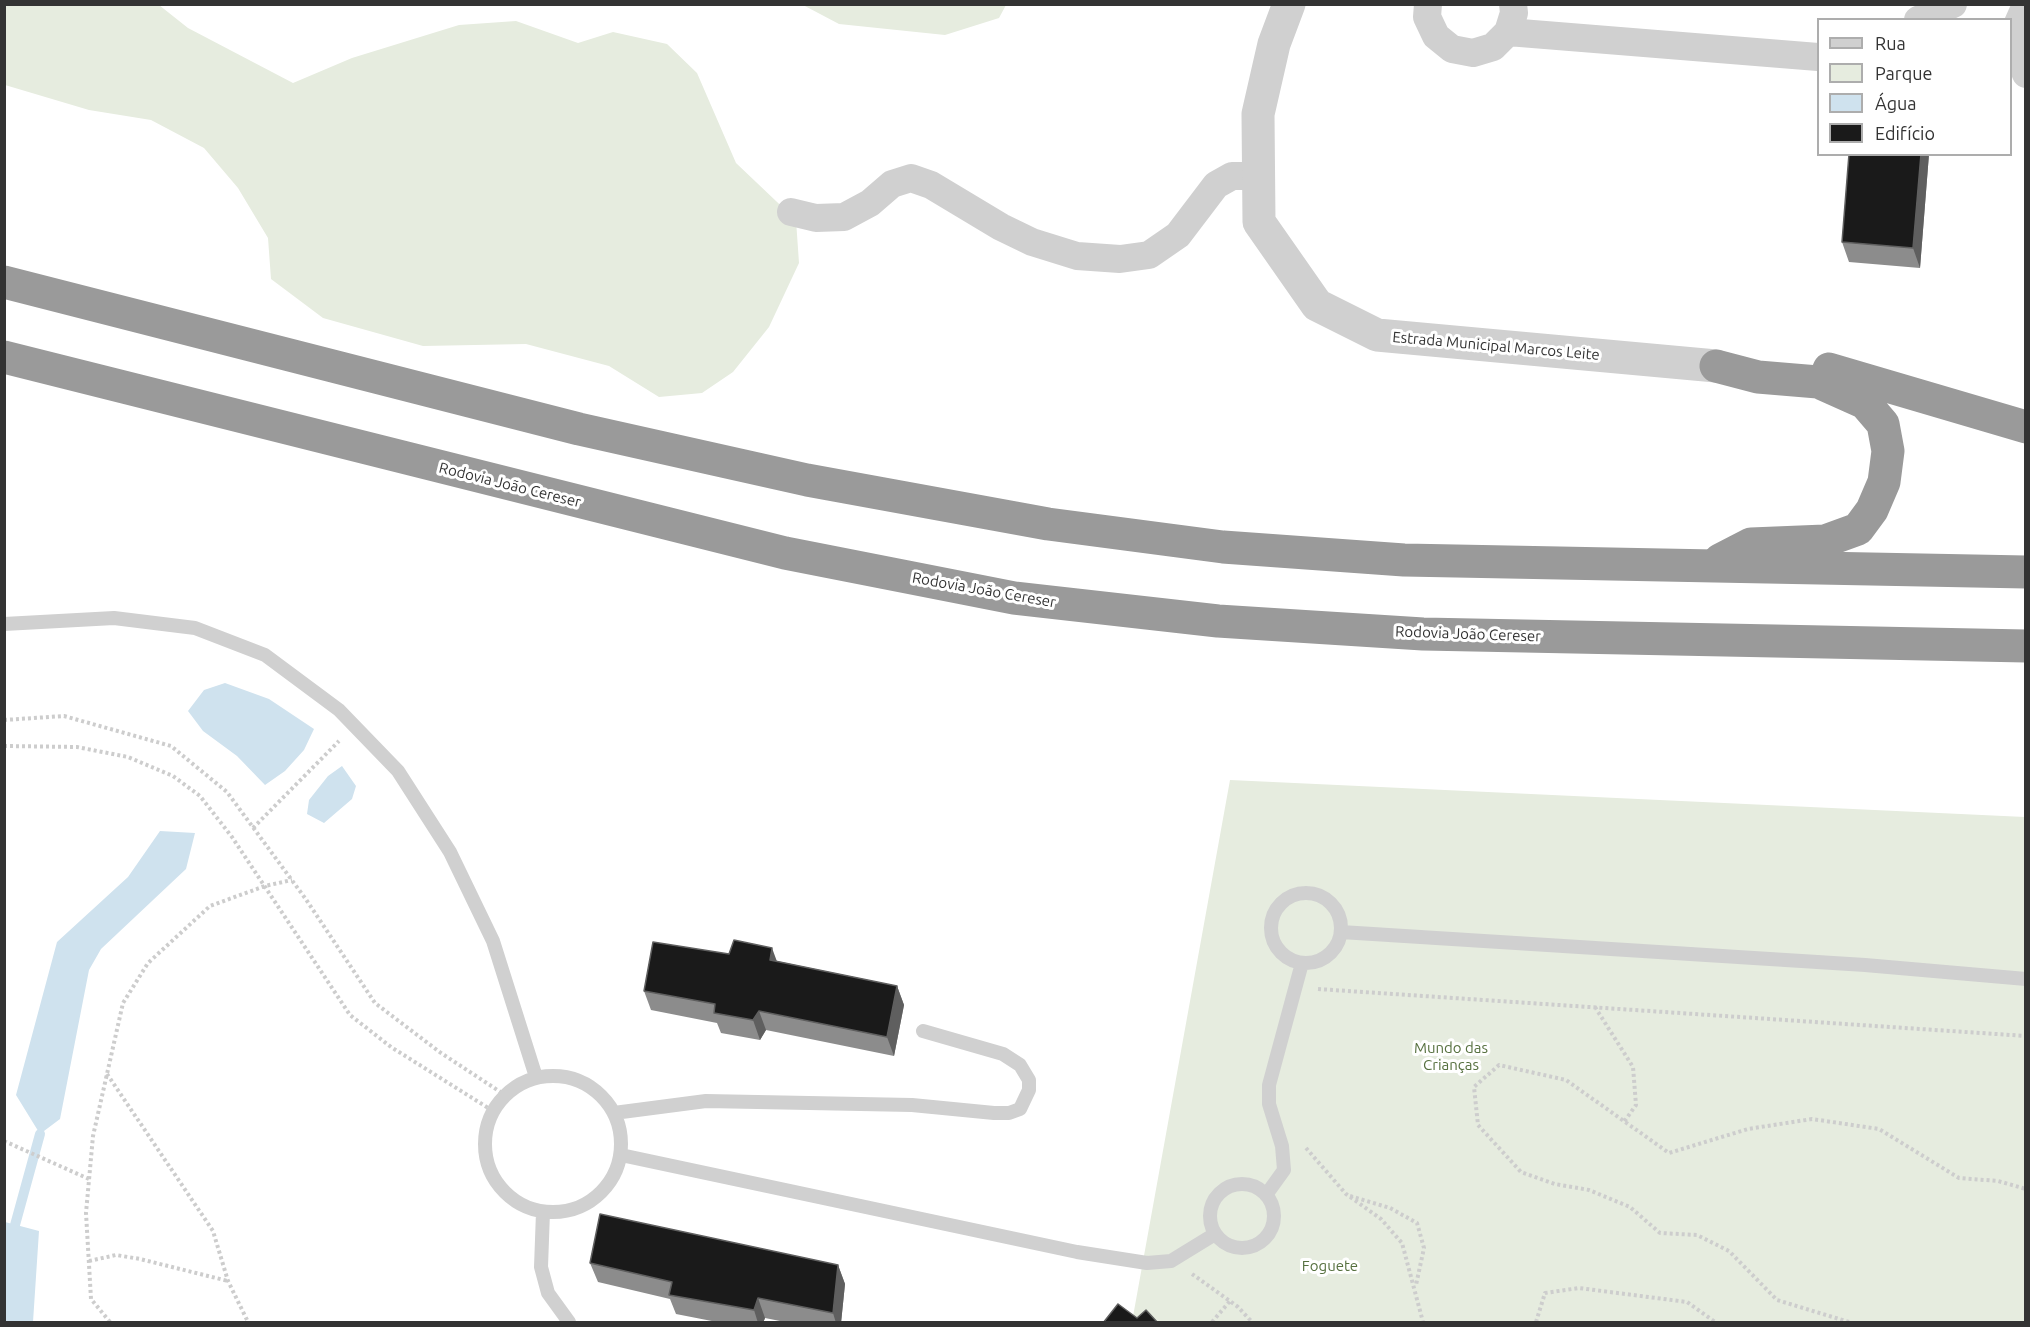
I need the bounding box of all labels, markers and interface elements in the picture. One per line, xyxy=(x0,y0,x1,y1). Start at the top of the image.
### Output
legend xyxy=(1817,18,2012,156)
text: Rua xyxy=(1875,33,1906,53)
text: Parque xyxy=(1875,63,1932,83)
text: Água xyxy=(1875,93,1917,113)
text: Edifício xyxy=(1875,123,1935,143)
street label: Estrada Municipal Marcos Leite xyxy=(1392,328,1600,364)
street label: Rodovia João Cereser xyxy=(437,459,583,511)
street label: Rodovia João Cereser xyxy=(911,568,1057,612)
street label: Rodovia João Cereser xyxy=(1395,622,1541,646)
park label: Mundo das Crianças xyxy=(1414,1039,1488,1074)
park label: Foguete xyxy=(1302,1257,1358,1275)

